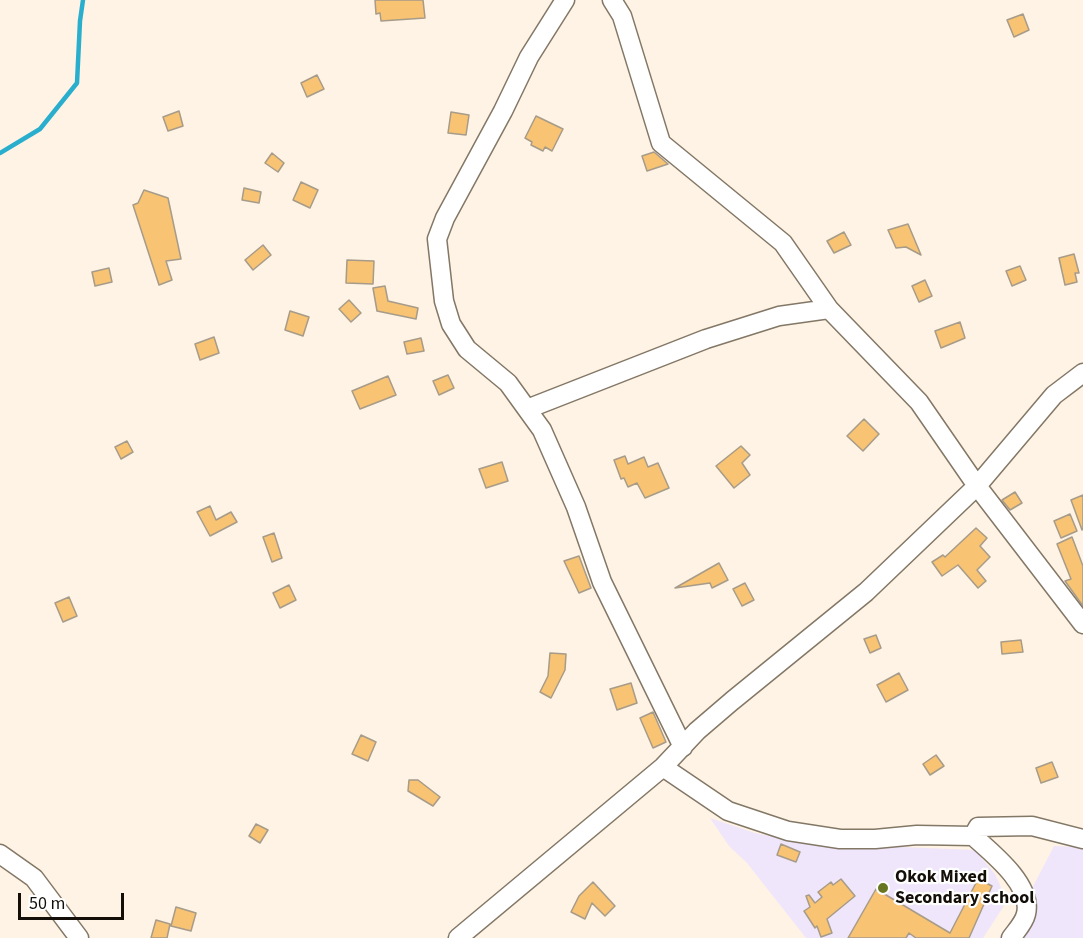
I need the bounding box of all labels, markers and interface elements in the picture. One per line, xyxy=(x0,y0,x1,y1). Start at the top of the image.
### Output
place label: Okok Mixed Secondary school xyxy=(895,867,1034,910)
scale bar xyxy=(21,881,128,919)
marker: Okok Mixed Secondary school xyxy=(876,881,890,895)
text: 50 m xyxy=(29,891,65,916)

